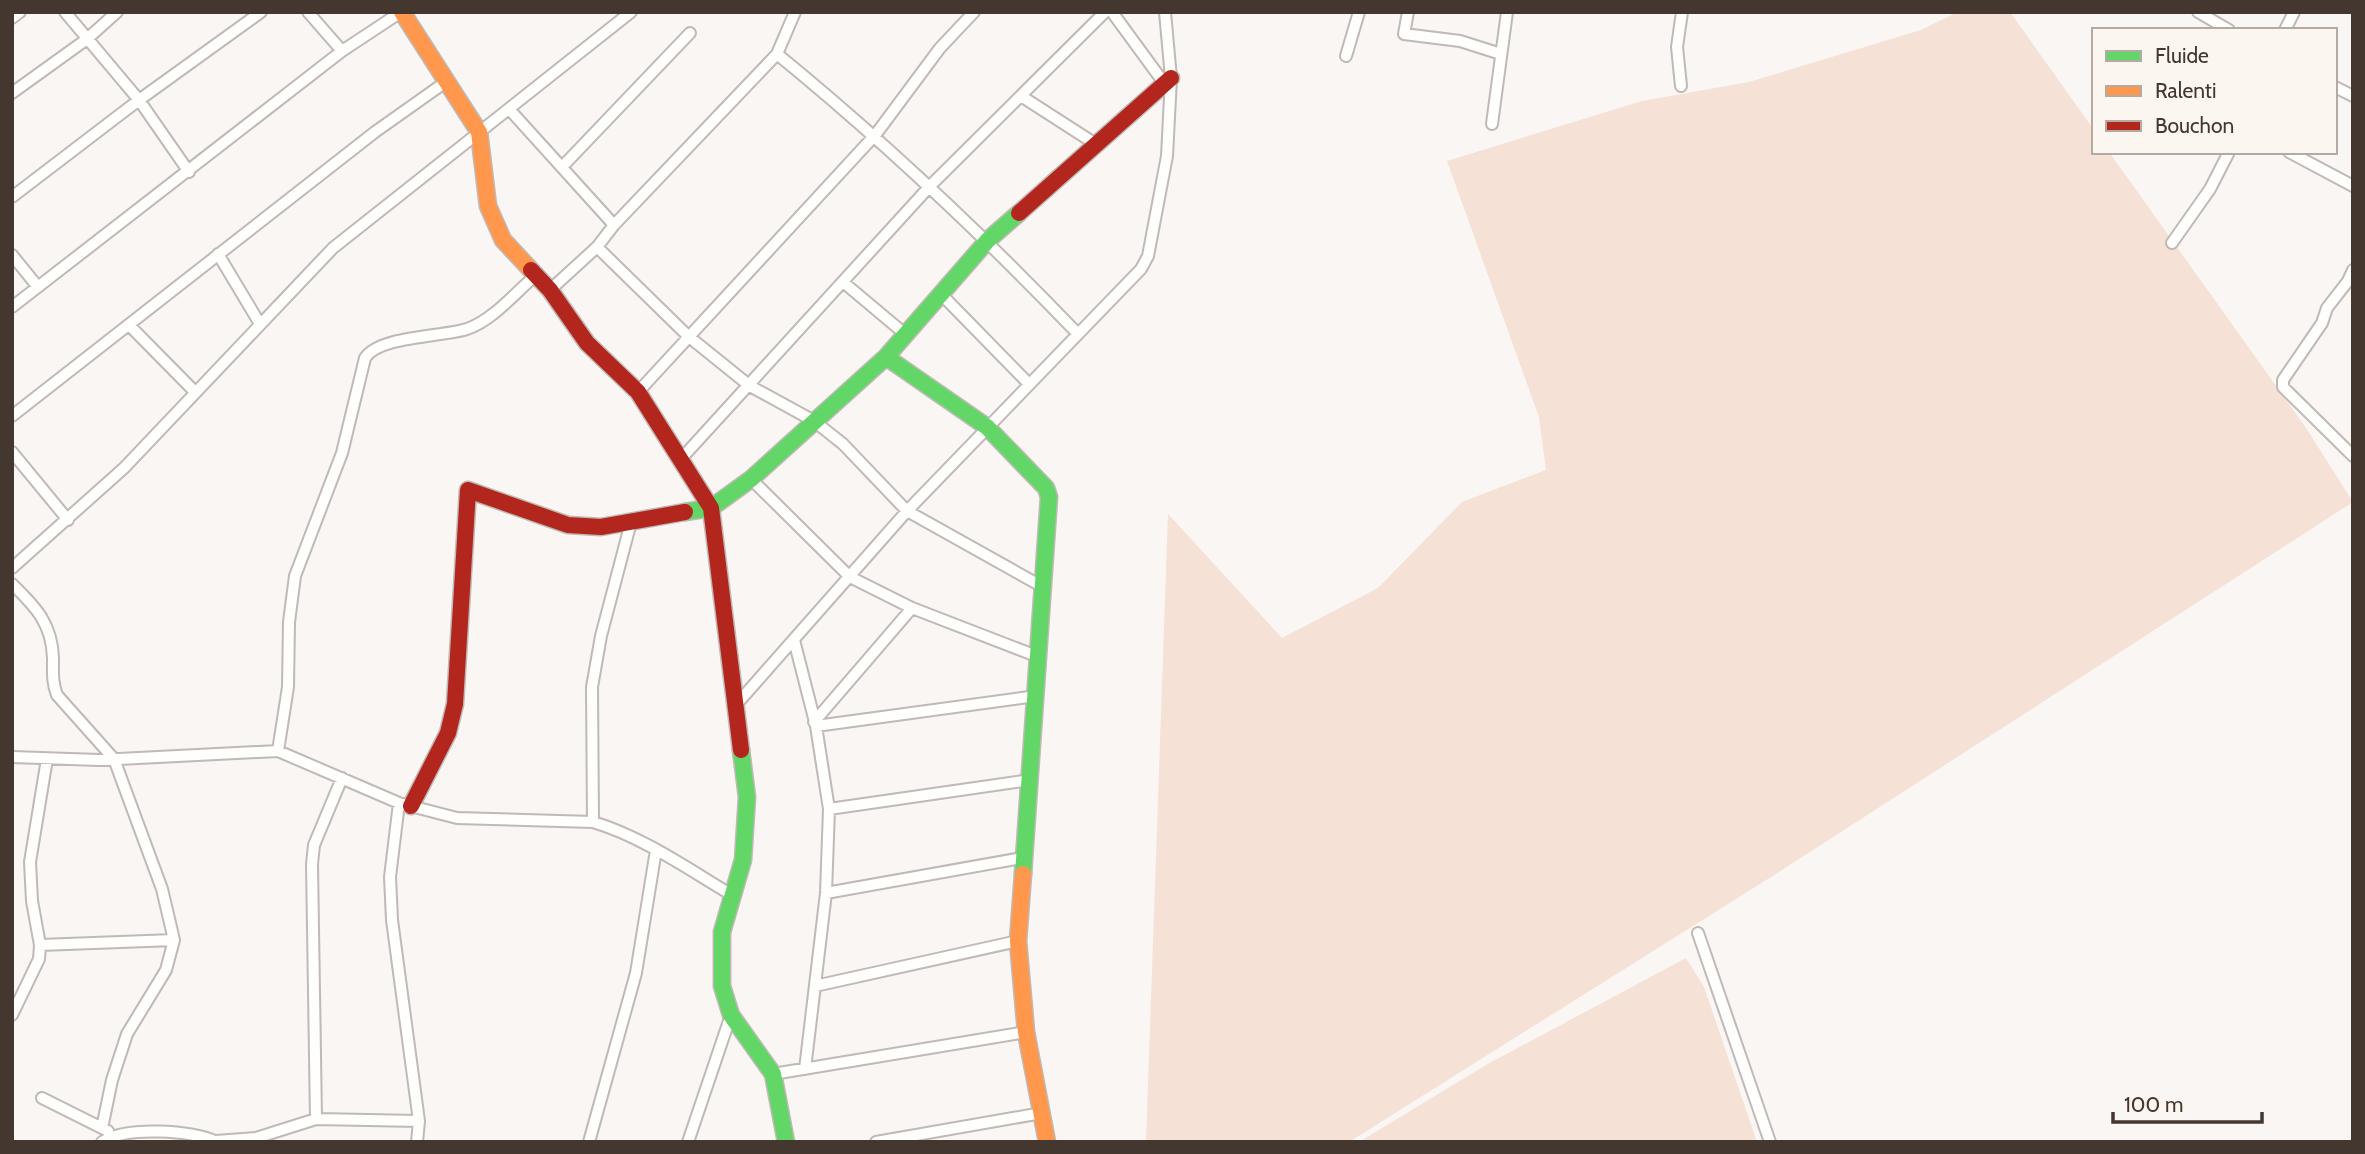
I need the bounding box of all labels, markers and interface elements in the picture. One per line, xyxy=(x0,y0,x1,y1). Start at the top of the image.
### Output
legend xyxy=(2092,28,2337,154)
text: Fluide xyxy=(2155,43,2209,68)
text: Ralenti xyxy=(2155,78,2216,103)
text: Bouchon xyxy=(2155,113,2234,138)
scale bar xyxy=(2113,1080,2262,1124)
text: 100 m xyxy=(2124,1092,2183,1117)

